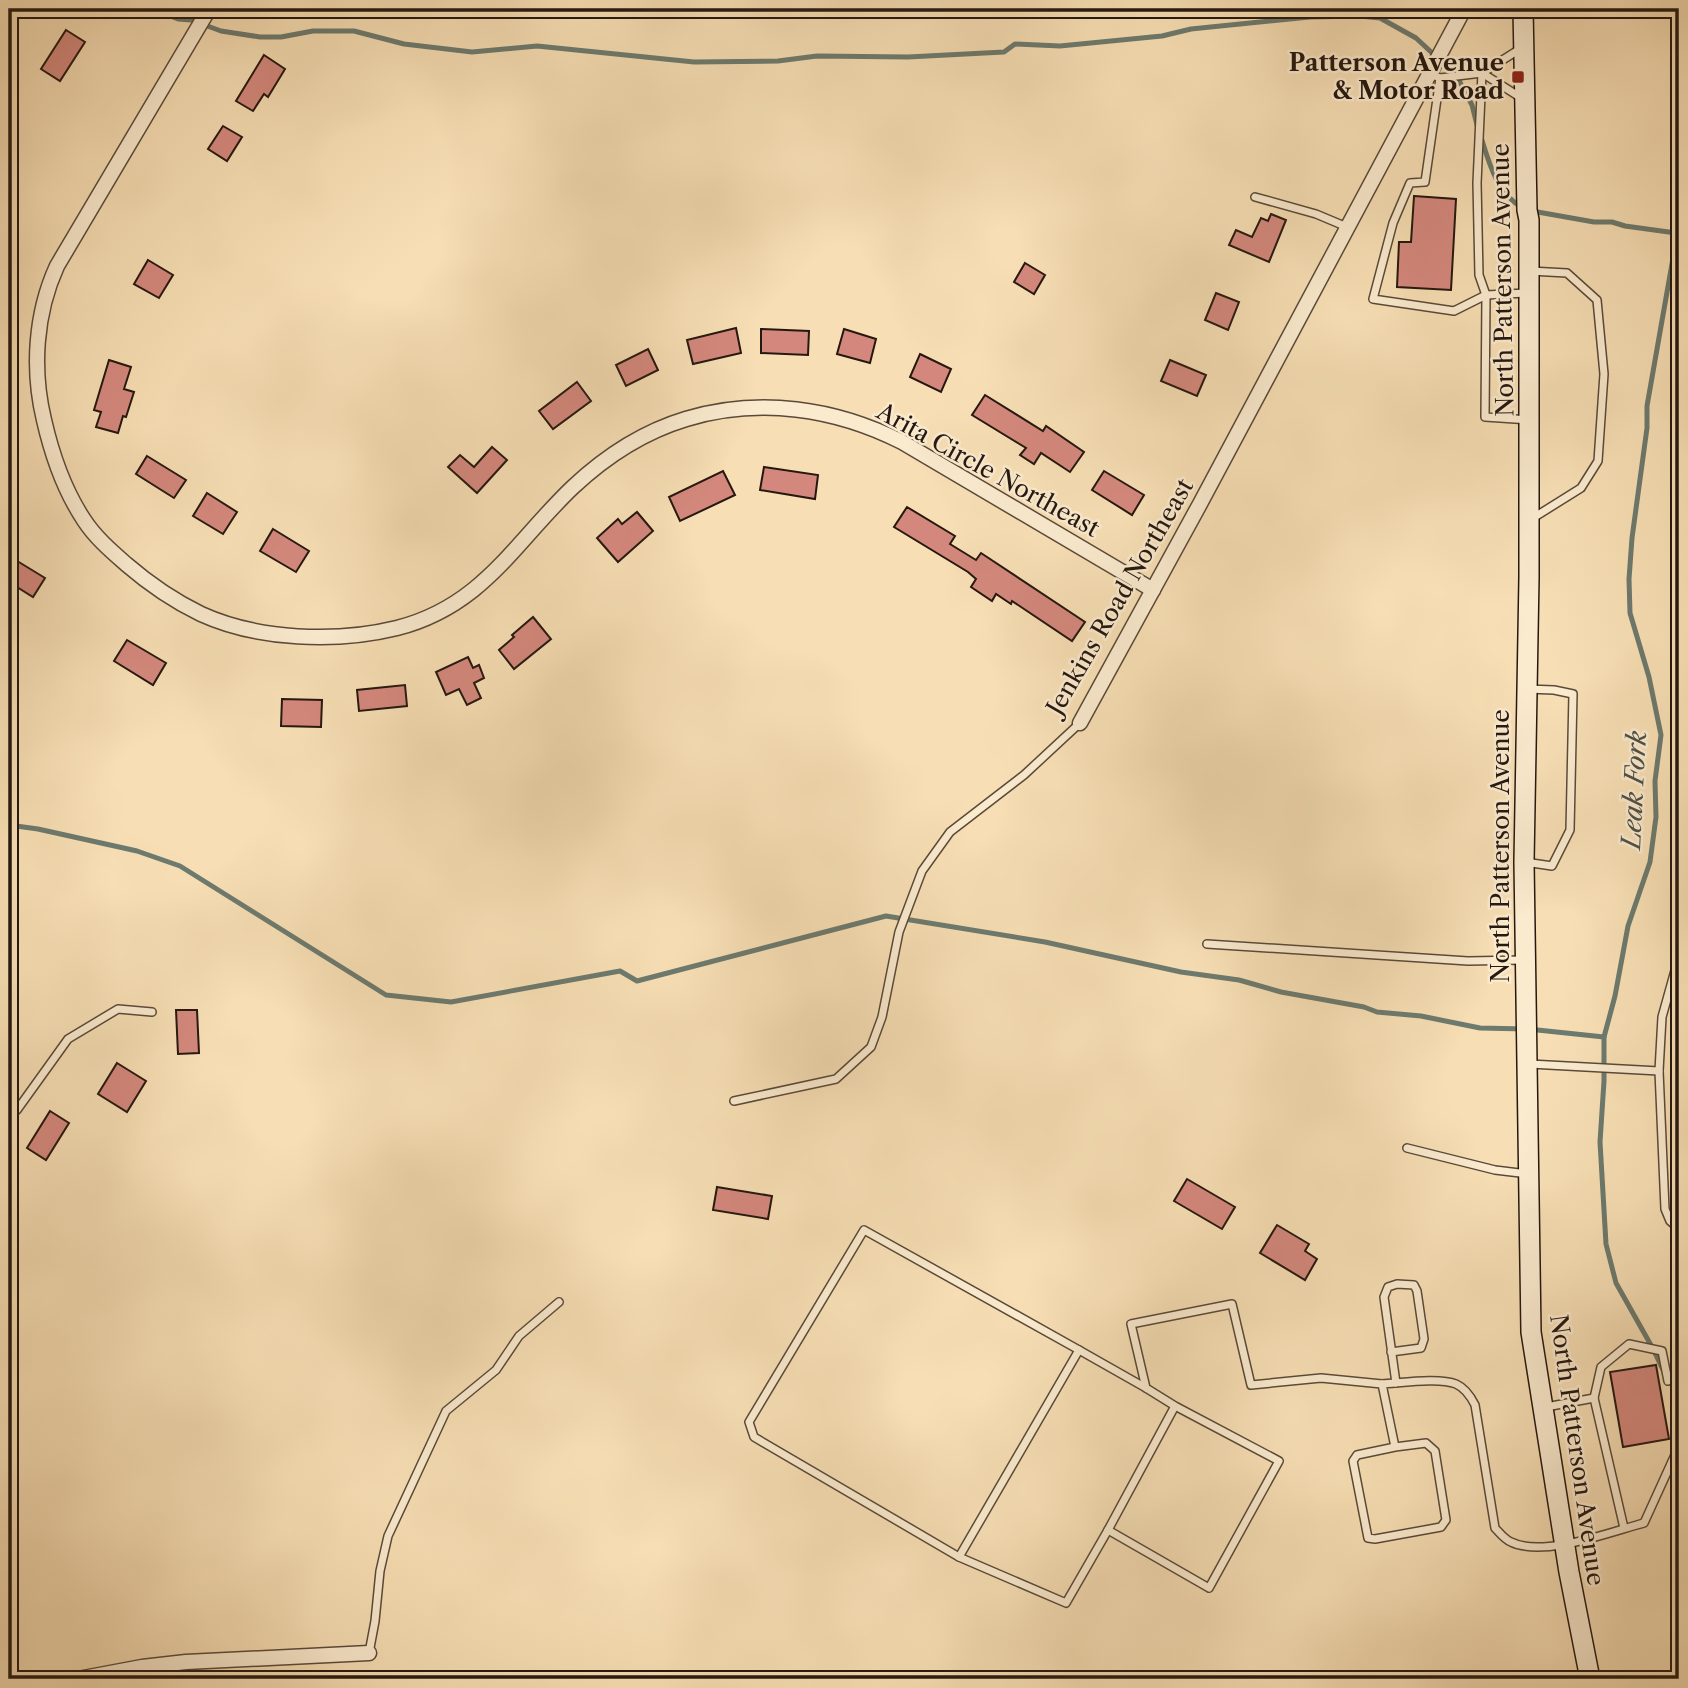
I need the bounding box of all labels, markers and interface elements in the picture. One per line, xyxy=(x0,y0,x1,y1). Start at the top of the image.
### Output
place label: Patterson Avenue & Motor Road xyxy=(1289,48,1504,105)
marker: Patterson Avenue & Motor Road xyxy=(1510,69,1526,85)
street label: North Patterson Avenue xyxy=(1486,143,1519,417)
street label: Arita Circle Northeast xyxy=(871,396,1105,543)
street label: Jenkins Road Northeast xyxy=(1038,473,1199,723)
street label: North Patterson Avenue xyxy=(1486,709,1515,983)
water label: Leak Fork xyxy=(1615,729,1653,852)
street label: North Patterson Avenue xyxy=(1544,1312,1611,1587)

